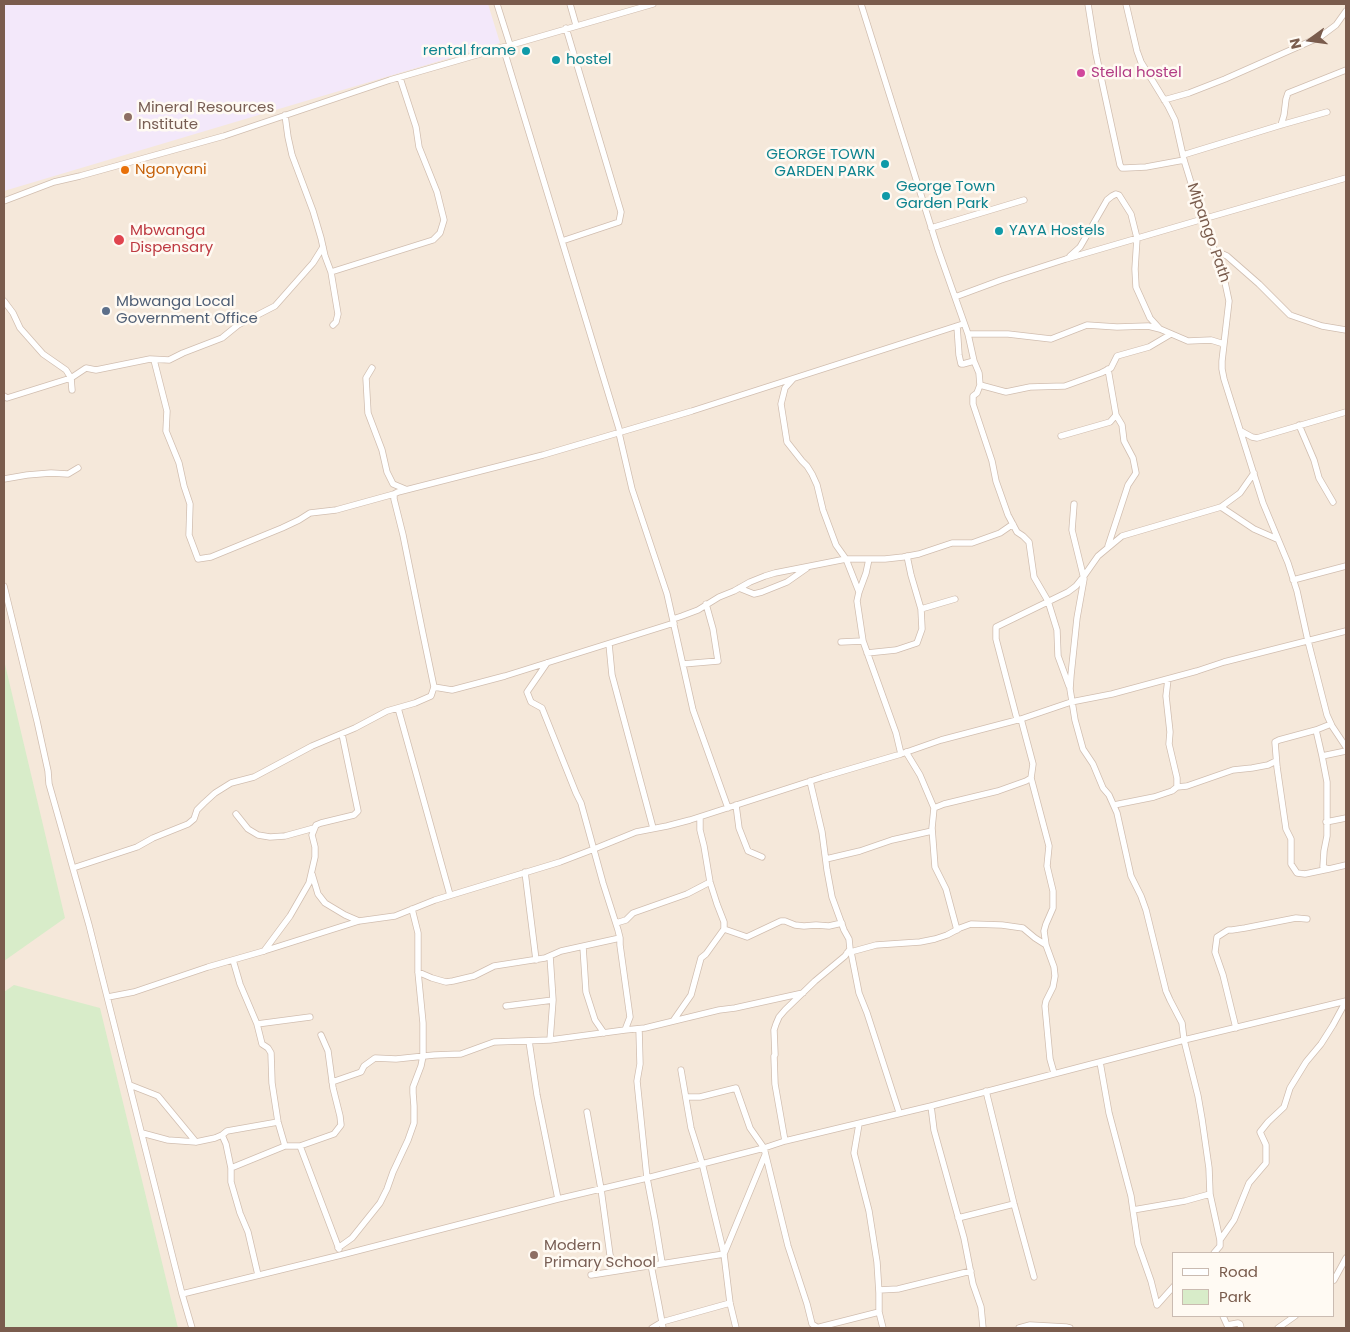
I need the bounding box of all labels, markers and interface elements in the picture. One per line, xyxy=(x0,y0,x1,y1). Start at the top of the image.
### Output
north arrow xyxy=(1285,15,1335,65)
text: N xyxy=(1284,36,1306,51)
place label: rental frame xyxy=(423,42,516,60)
marker: rental frame xyxy=(520,45,532,57)
place label: hostel xyxy=(566,51,611,69)
marker: hostel xyxy=(550,54,562,66)
place label: Stella hostel xyxy=(1091,64,1182,82)
marker: Stella hostel xyxy=(1075,67,1087,79)
place label: Mineral Resources Institute xyxy=(138,99,274,134)
marker: Mineral Resources Institute xyxy=(122,111,134,123)
place label: GEORGE TOWN GARDEN PARK xyxy=(766,146,875,181)
marker: GEORGE TOWN GARDEN PARK xyxy=(879,158,891,170)
place label: Ngonyani xyxy=(135,161,207,179)
marker: Ngonyani xyxy=(119,164,131,176)
place label: George Town Garden Park xyxy=(896,178,995,213)
street label: Mipango Path xyxy=(1183,181,1233,285)
marker: George Town Garden Park xyxy=(880,190,892,202)
place label: Mbwanga Dispensary xyxy=(130,222,213,257)
place label: YAYA Hostels xyxy=(1009,222,1105,240)
marker: YAYA Hostels xyxy=(993,225,1005,237)
marker: Mbwanga Dispensary xyxy=(112,233,126,247)
place label: Mbwanga Local Government Office xyxy=(116,293,258,328)
marker: Mbwanga Local Government Office xyxy=(100,305,112,317)
place label: Modern Primary School xyxy=(544,1237,656,1272)
marker: Modern Primary School xyxy=(528,1249,540,1261)
legend xyxy=(1172,1252,1335,1317)
text: Road xyxy=(1219,1261,1258,1282)
text: Park xyxy=(1219,1286,1251,1307)

